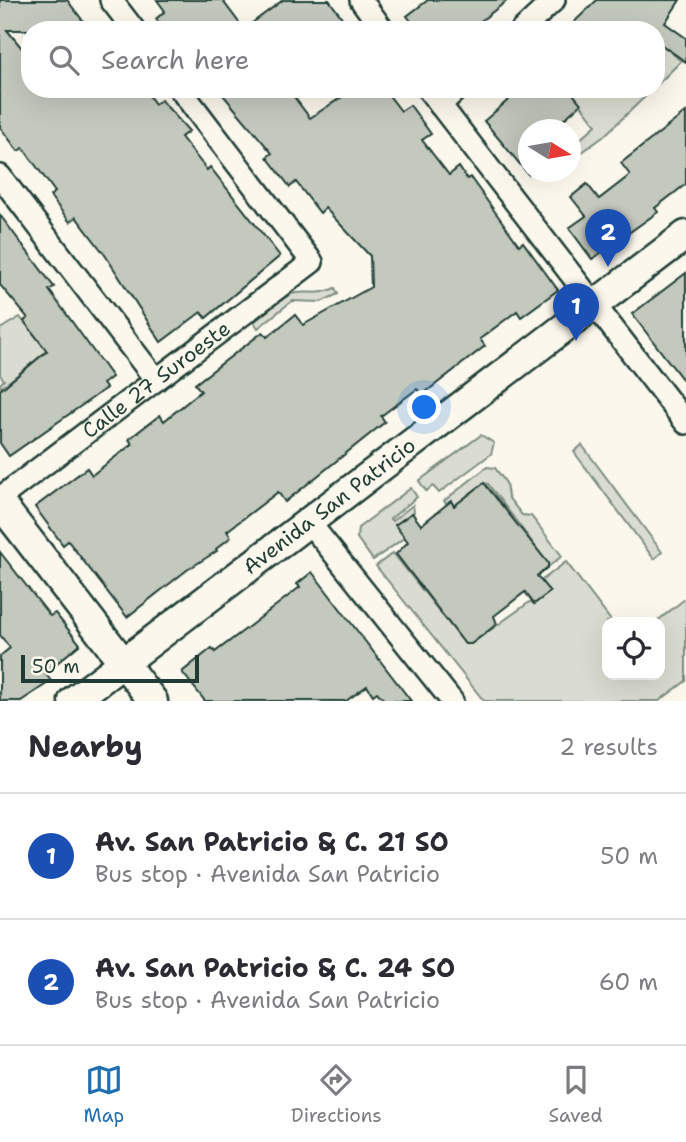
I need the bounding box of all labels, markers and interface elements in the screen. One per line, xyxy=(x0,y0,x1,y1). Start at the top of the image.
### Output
search box xyxy=(21,21,665,98)
icon: search xyxy=(45,41,83,79)
text: Search here xyxy=(101,42,250,77)
north arrow xyxy=(518,119,581,182)
pin: 2 xyxy=(585,209,631,267)
pin: 1 xyxy=(553,283,599,341)
street label: Calle 27 Suroeste xyxy=(76,315,236,445)
your location xyxy=(407,390,441,424)
street label: Avenida San Patricio xyxy=(237,431,421,581)
map controls xyxy=(602,617,665,680)
button: locate xyxy=(602,617,665,680)
scale bar xyxy=(21,652,200,684)
text: 50 m xyxy=(32,654,80,679)
text: Nearby xyxy=(28,726,143,767)
text: 2 results xyxy=(559,732,658,762)
text: Av. San Patricio & C. 21 SO xyxy=(95,824,449,859)
text: 1 xyxy=(46,841,56,871)
text: 50 m xyxy=(600,841,658,871)
text: Bus stop · Avenida San Patricio xyxy=(95,859,440,889)
text: Av. San Patricio & C. 24 SO xyxy=(95,950,455,985)
text: 2 xyxy=(43,967,59,997)
text: 60 m xyxy=(599,967,658,997)
text: Bus stop · Avenida San Patricio xyxy=(95,985,440,1015)
tab: Map xyxy=(83,1061,124,1128)
tab: Directions xyxy=(291,1061,382,1128)
tab: Saved xyxy=(549,1061,603,1128)

